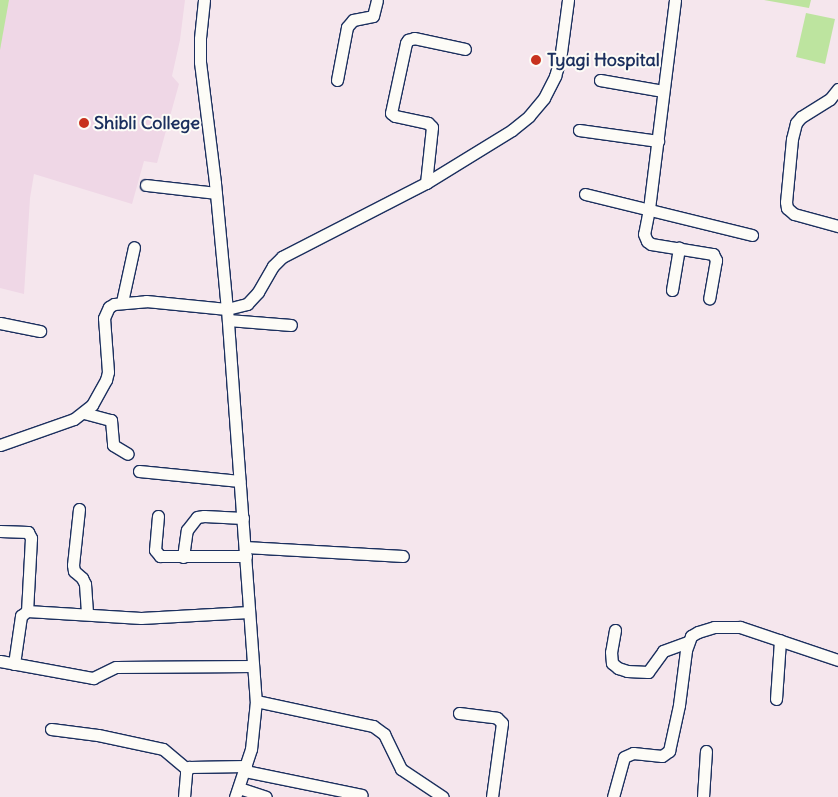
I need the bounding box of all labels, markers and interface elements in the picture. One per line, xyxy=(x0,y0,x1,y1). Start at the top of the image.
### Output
place label: Tyagi Hospital xyxy=(547,49,660,71)
marker: Tyagi Hospital xyxy=(529,53,543,67)
place label: Shibli College xyxy=(94,112,200,134)
marker: Shibli College xyxy=(78,117,90,129)

